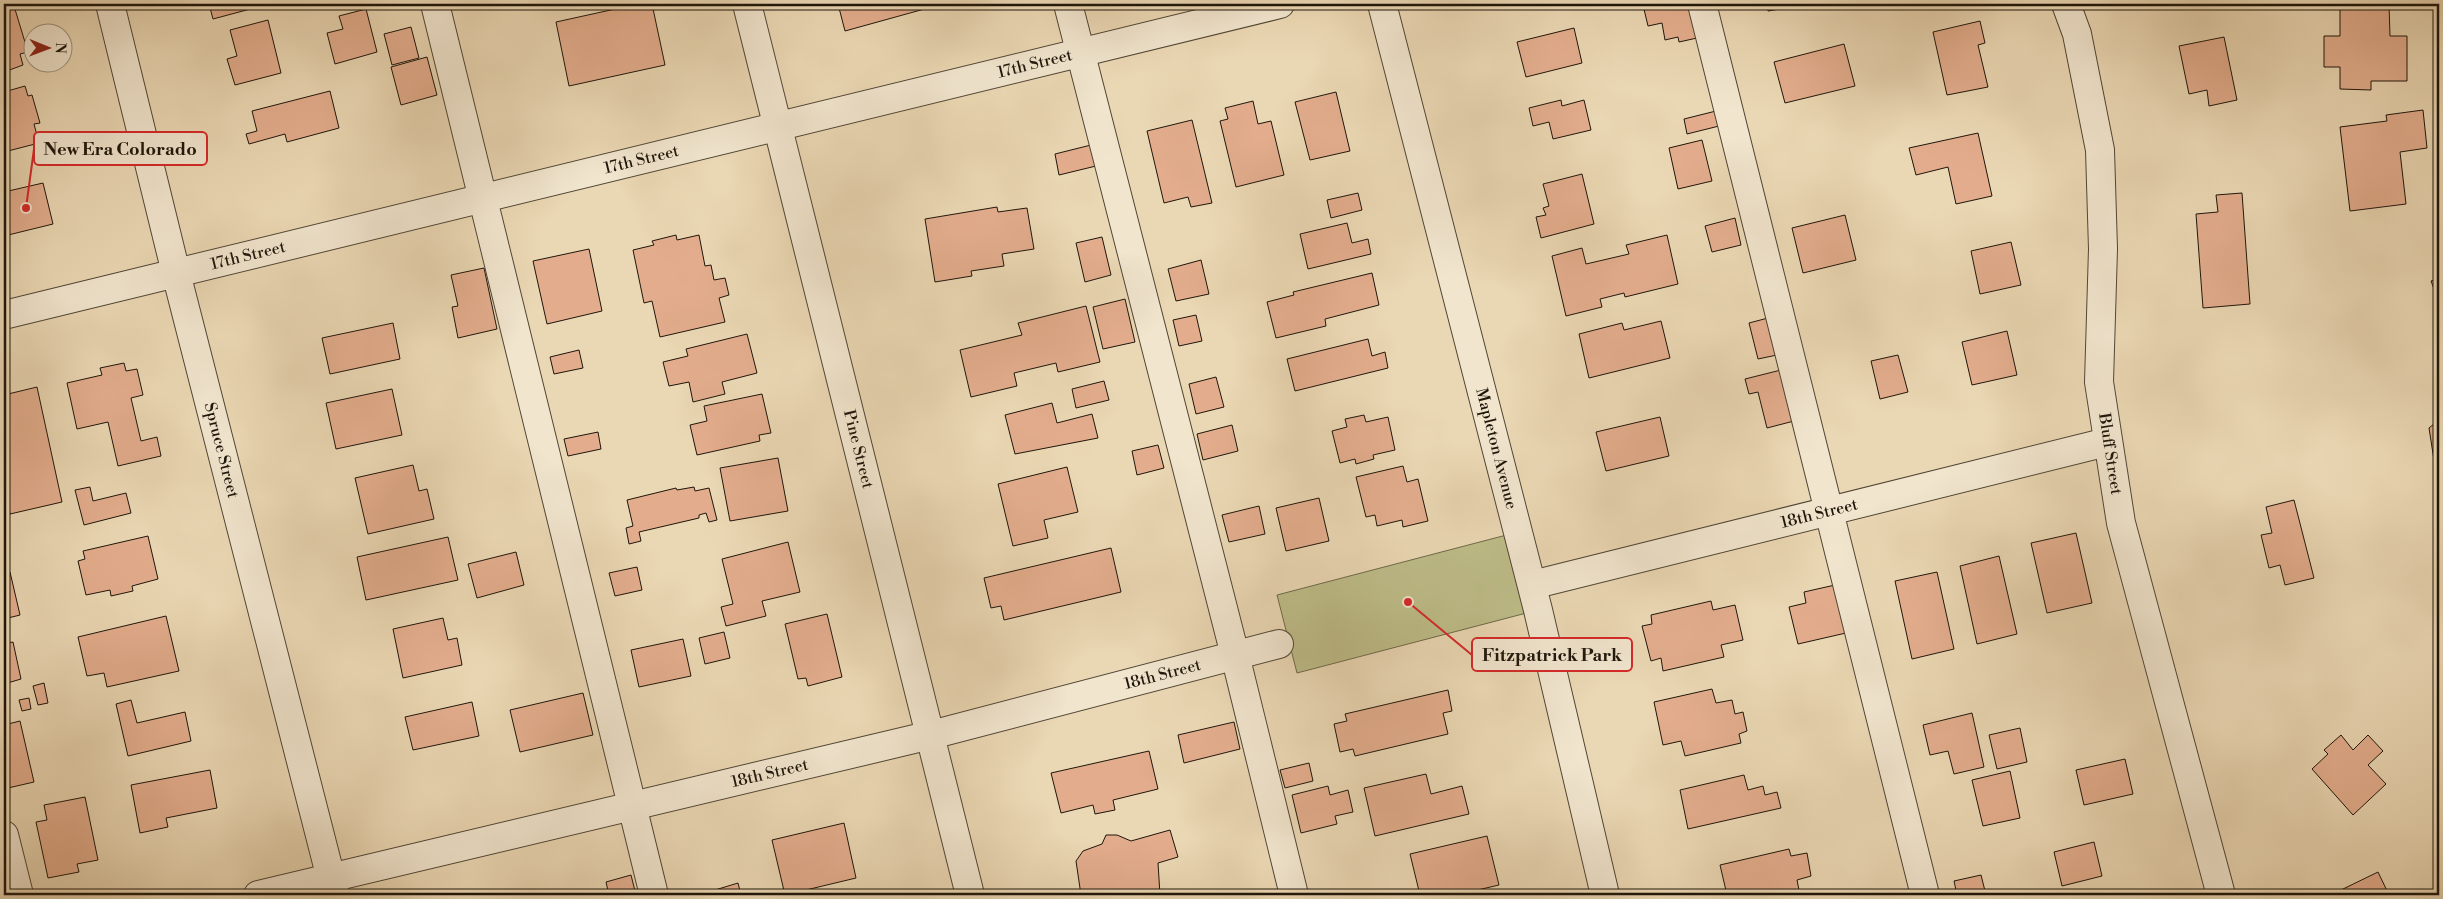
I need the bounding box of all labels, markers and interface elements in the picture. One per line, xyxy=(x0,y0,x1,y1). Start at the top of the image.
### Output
north arrow xyxy=(22,22,72,72)
text: N xyxy=(51,43,69,54)
street label: 17th Street xyxy=(995,45,1075,83)
callout: New Era Colorado xyxy=(34,132,207,165)
text: New Era Colorado xyxy=(43,138,197,161)
street label: 17th Street xyxy=(602,141,681,178)
street label: 17th Street xyxy=(208,237,288,274)
street label: Mapleton Avenue xyxy=(1471,386,1522,511)
street label: Spruce Street xyxy=(200,400,243,501)
street label: Pine Street xyxy=(839,408,878,491)
street label: Bluff Street xyxy=(2094,411,2126,496)
street label: 18th Street xyxy=(1779,494,1860,533)
callout: Fitzpatrick Park xyxy=(1472,638,1632,671)
text: Fitzpatrick Park xyxy=(1482,644,1623,667)
street label: 18th Street xyxy=(1122,655,1203,694)
street label: 18th Street xyxy=(729,754,811,792)

